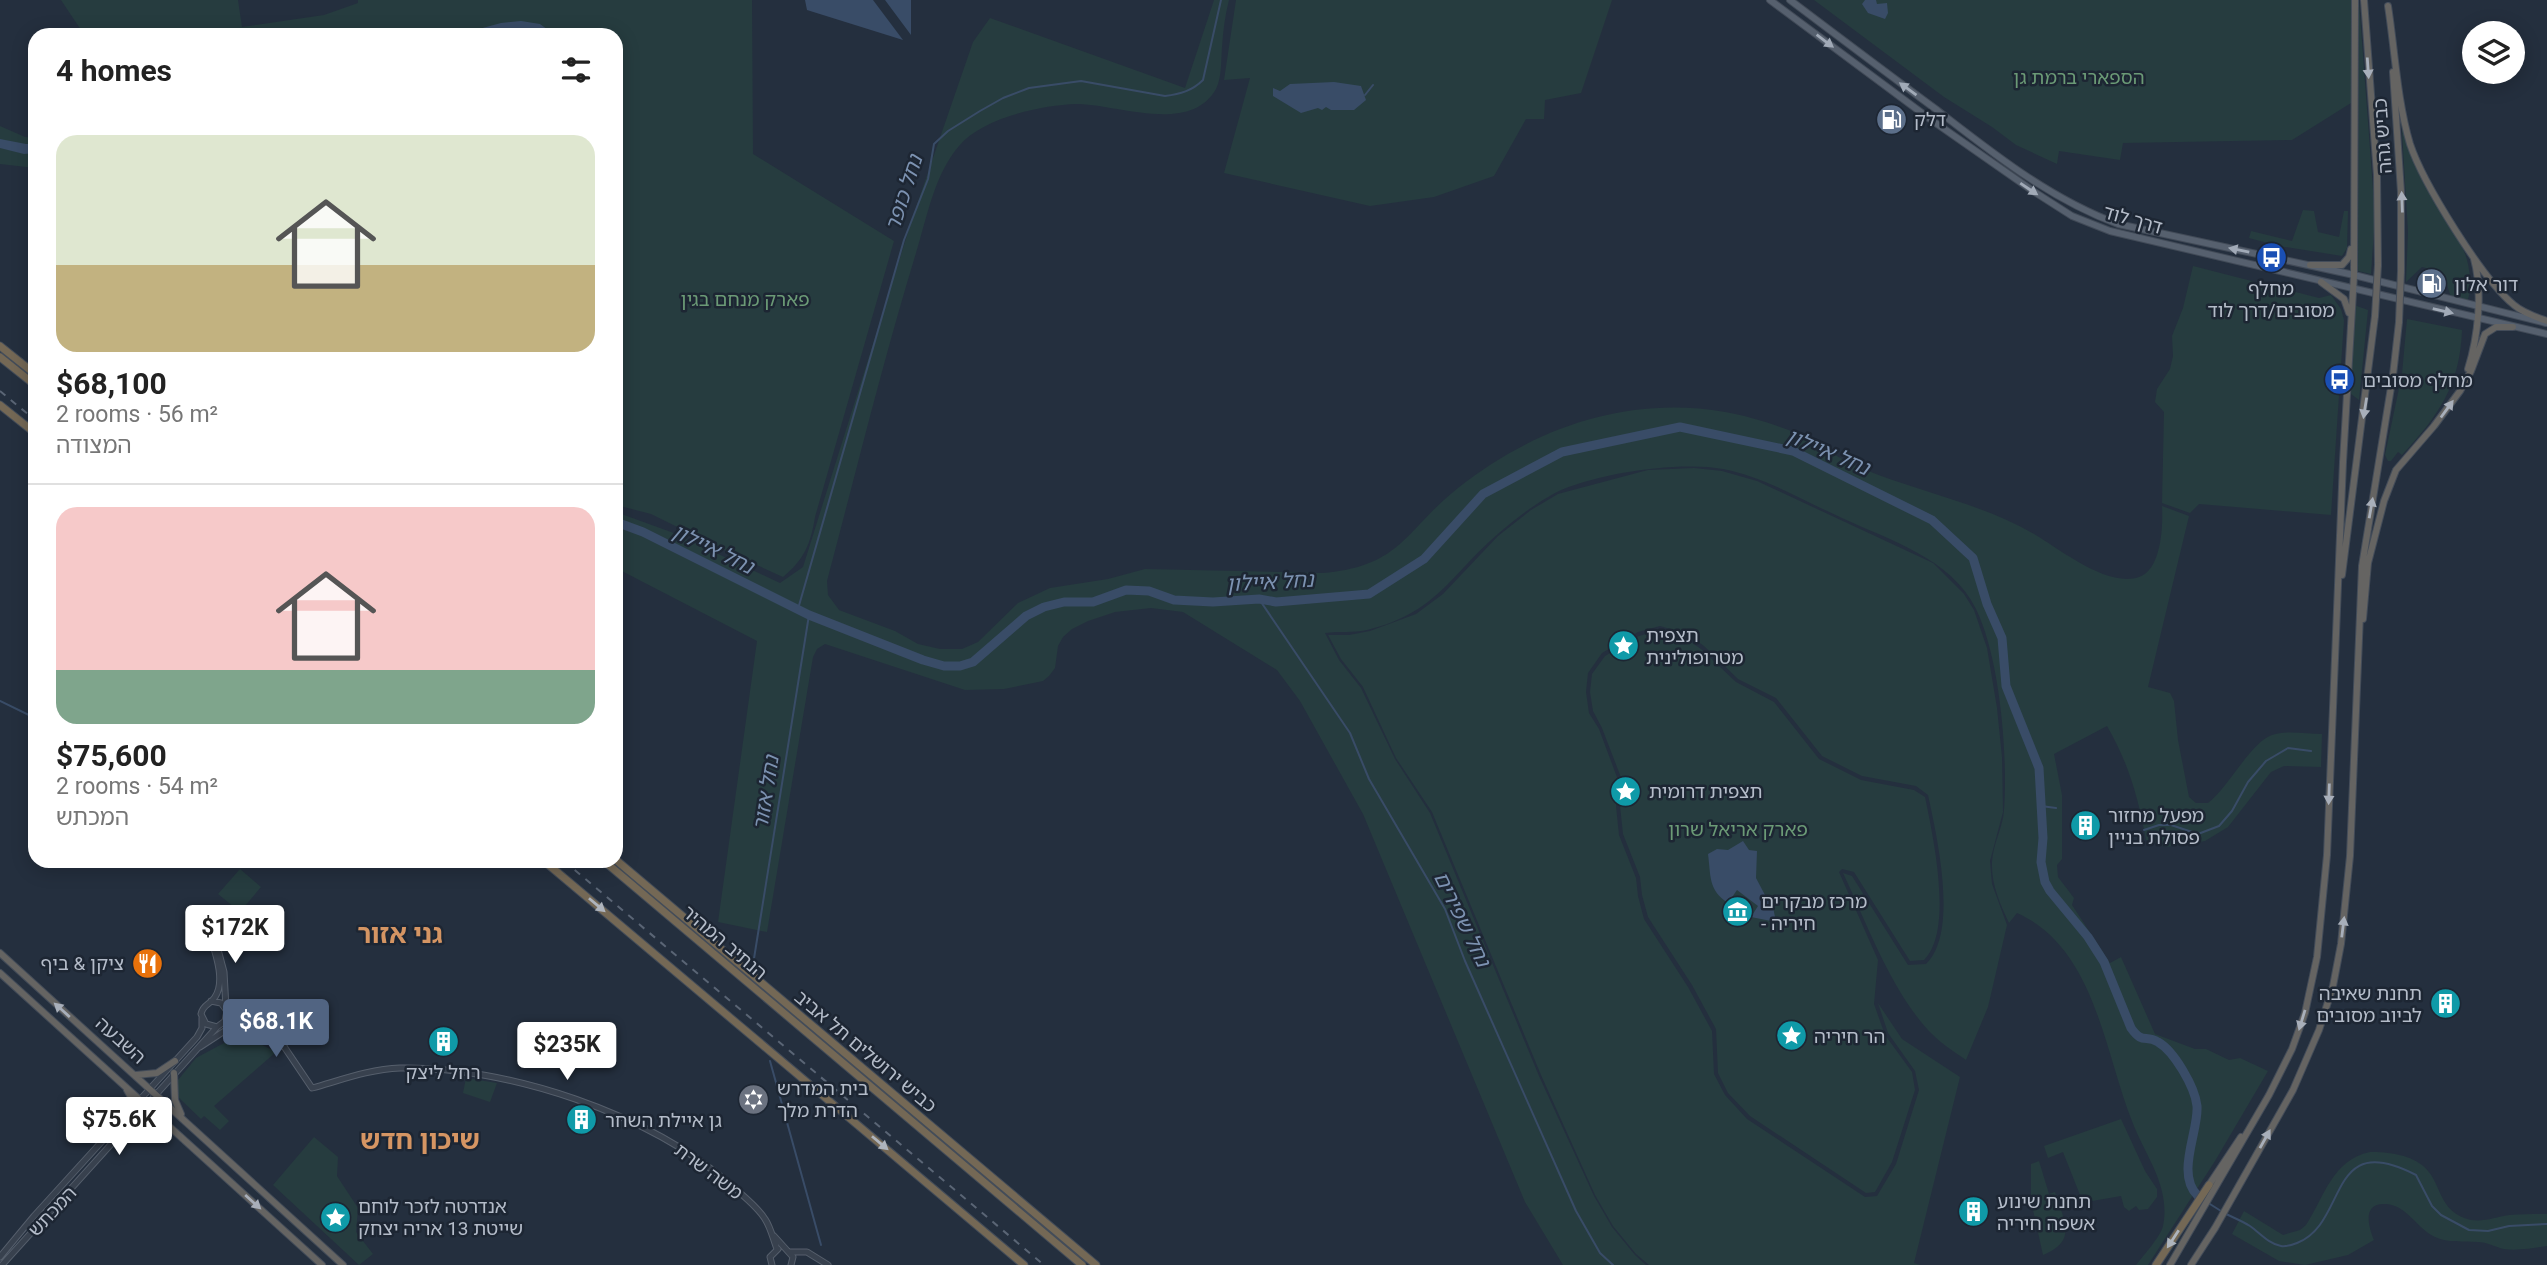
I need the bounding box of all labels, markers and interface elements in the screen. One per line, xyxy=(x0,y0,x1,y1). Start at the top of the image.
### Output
map controls xyxy=(2462,21,2525,84)
button: layers xyxy=(2462,21,2525,84)
one-way arrow xyxy=(1816,34,1834,48)
icon: filters xyxy=(557,51,595,89)
text: 4 homes xyxy=(56,53,172,88)
one-way arrow xyxy=(2363,57,2374,79)
park label: הספארי ברמת גן xyxy=(2013,66,2145,89)
one-way arrow xyxy=(1899,83,1917,97)
street label: כביש גהה xyxy=(2368,97,2397,175)
fuel station icon: דלק xyxy=(1874,102,1908,136)
place label: דלק xyxy=(1914,108,1946,131)
water label: נחל כופר xyxy=(880,150,928,234)
icon: home xyxy=(263,181,389,307)
one-way arrow xyxy=(2020,182,2038,196)
one-way arrow xyxy=(2396,191,2407,213)
street label: דרך לוד xyxy=(2101,200,2165,239)
bus stop icon: מחלף מסובים/דרך לוד xyxy=(2254,240,2288,274)
one-way arrow xyxy=(2228,245,2250,256)
fuel station icon: דור אלון xyxy=(2414,267,2448,301)
place label: דור אלון xyxy=(2454,273,2518,296)
place label: מחלף מסובים/דרך לוד xyxy=(2208,277,2334,322)
park label: פארק מנחם בגין xyxy=(680,288,810,311)
one-way arrow xyxy=(2432,306,2454,317)
bus stop icon: מחלף מסובים xyxy=(2323,363,2357,397)
text: $68,100 xyxy=(56,366,167,401)
place label: מחלף מסובים xyxy=(2363,369,2473,392)
one-way arrow xyxy=(2359,398,2370,420)
one-way arrow xyxy=(2440,399,2454,418)
text: 2 rooms · 56 m² xyxy=(56,401,218,428)
water label: נחל איילון xyxy=(1783,424,1875,481)
text: המצודה xyxy=(56,432,132,459)
one-way arrow xyxy=(2366,497,2377,519)
water label: נחל איילון xyxy=(668,519,759,580)
icon: home xyxy=(263,553,389,679)
water label: נחל איילון xyxy=(1226,568,1316,596)
place label: תצפית מטרופולינית xyxy=(1646,624,1743,669)
place icon: תצפית מטרופולינית xyxy=(1606,629,1640,663)
text: $75,600 xyxy=(56,738,167,773)
water label: נחל אזור xyxy=(748,752,784,832)
text: 2 rooms · 54 m² xyxy=(56,773,218,800)
place icon: תצפית דרומית xyxy=(1609,774,1643,808)
place label: תצפית דרומית xyxy=(1649,780,1763,803)
one-way arrow xyxy=(2323,784,2335,806)
text: המכתש xyxy=(56,804,129,831)
place label: מפעל מחזור פסולת בניין xyxy=(2108,804,2204,849)
building icon: מפעל מחזור פסולת בניין xyxy=(2068,809,2102,843)
park label: פארק אריאל שרון xyxy=(1668,818,1808,841)
water label: נחל שפירים xyxy=(1429,868,1496,972)
place label: מרכז מבקרים - חיריה xyxy=(1761,890,1867,935)
museum icon: מרכז מבקרים - חיריה xyxy=(1721,895,1755,929)
one-way arrow xyxy=(588,897,605,912)
street label: הנתיב המהיר xyxy=(678,900,772,984)
pin: $172K xyxy=(186,906,284,965)
text: $172K xyxy=(201,914,269,941)
one-way arrow xyxy=(2338,916,2349,938)
district label: גני אזור xyxy=(357,919,443,949)
restaurant icon: ציקן & ביף xyxy=(130,946,164,980)
place label: ציקן & ביף xyxy=(41,952,124,975)
place label: תחנת שאיבה לביוב מסובים xyxy=(2316,982,2422,1027)
street label: כביש ירושלים תל אביב xyxy=(790,985,941,1117)
building icon: תחנת שאיבה לביוב מסובים xyxy=(2428,987,2462,1021)
pin: $68.1K xyxy=(219,1000,333,1059)
one-way arrow xyxy=(54,1002,71,1018)
text: $68.1K xyxy=(239,1008,313,1035)
one-way arrow xyxy=(2297,1009,2307,1030)
street label: השבעה xyxy=(91,1012,150,1069)
place icon: הר חיריה xyxy=(1774,1019,1808,1053)
pin: $235K xyxy=(518,1023,616,1082)
building icon: רחל ליצק xyxy=(426,1024,460,1058)
place label: הר חיריה xyxy=(1814,1025,1885,1048)
text: $235K xyxy=(533,1031,601,1058)
place label: רחל ליצק xyxy=(405,1061,481,1084)
place label: בית המדרש הדרת מלך xyxy=(777,1077,869,1122)
synagogue icon: בית המדרש הדרת מלך xyxy=(737,1082,771,1116)
pin: $75.6K xyxy=(62,1098,176,1157)
building icon: גן איילת השחר xyxy=(565,1103,599,1137)
text: $75.6K xyxy=(82,1106,156,1133)
place label: גן איילת השחר xyxy=(605,1109,722,1132)
district label: שיכון חדש xyxy=(360,1125,480,1155)
one-way arrow xyxy=(2259,1129,2271,1149)
one-way arrow xyxy=(872,1135,889,1150)
street label: משה שרת xyxy=(670,1138,747,1204)
street label: המכתש xyxy=(23,1181,81,1241)
place label: תחנת שינוע אשפה חיריה xyxy=(1997,1190,2095,1235)
one-way arrow xyxy=(244,1194,262,1210)
place label: אנדרטה לזכר לוחם שייטת 13 אריה יצחק xyxy=(358,1195,523,1240)
building icon: תחנת שינוע אשפה חיריה xyxy=(1957,1195,1991,1229)
place icon: אנדרטה לזכר לוחם שייטת 13 אריה יצחק xyxy=(318,1200,352,1234)
one-way arrow xyxy=(2166,1230,2180,1248)

